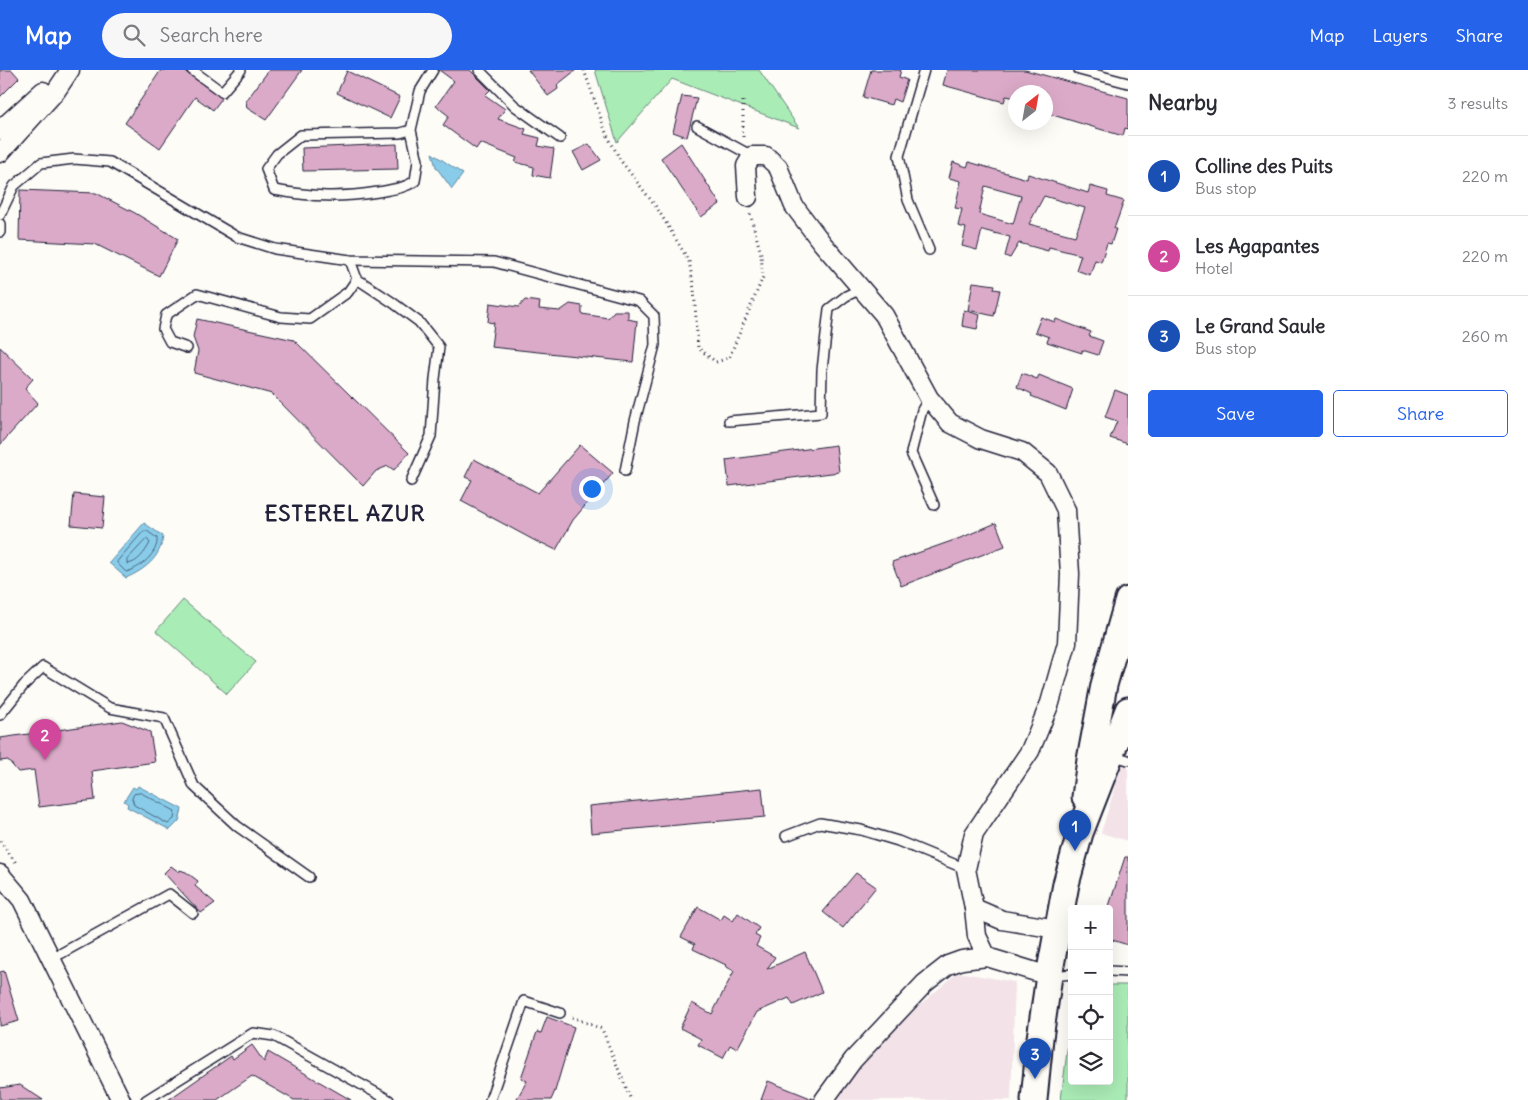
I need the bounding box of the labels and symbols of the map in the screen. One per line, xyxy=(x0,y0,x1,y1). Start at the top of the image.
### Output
north arrow xyxy=(1008,85,1053,130)
your location xyxy=(579,476,605,502)
district label: ESTEREL AZUR xyxy=(264,499,426,527)
pin: 2 xyxy=(29,719,61,760)
pin: 1 xyxy=(1059,810,1091,851)
pin: 3 xyxy=(1019,1038,1051,1079)

